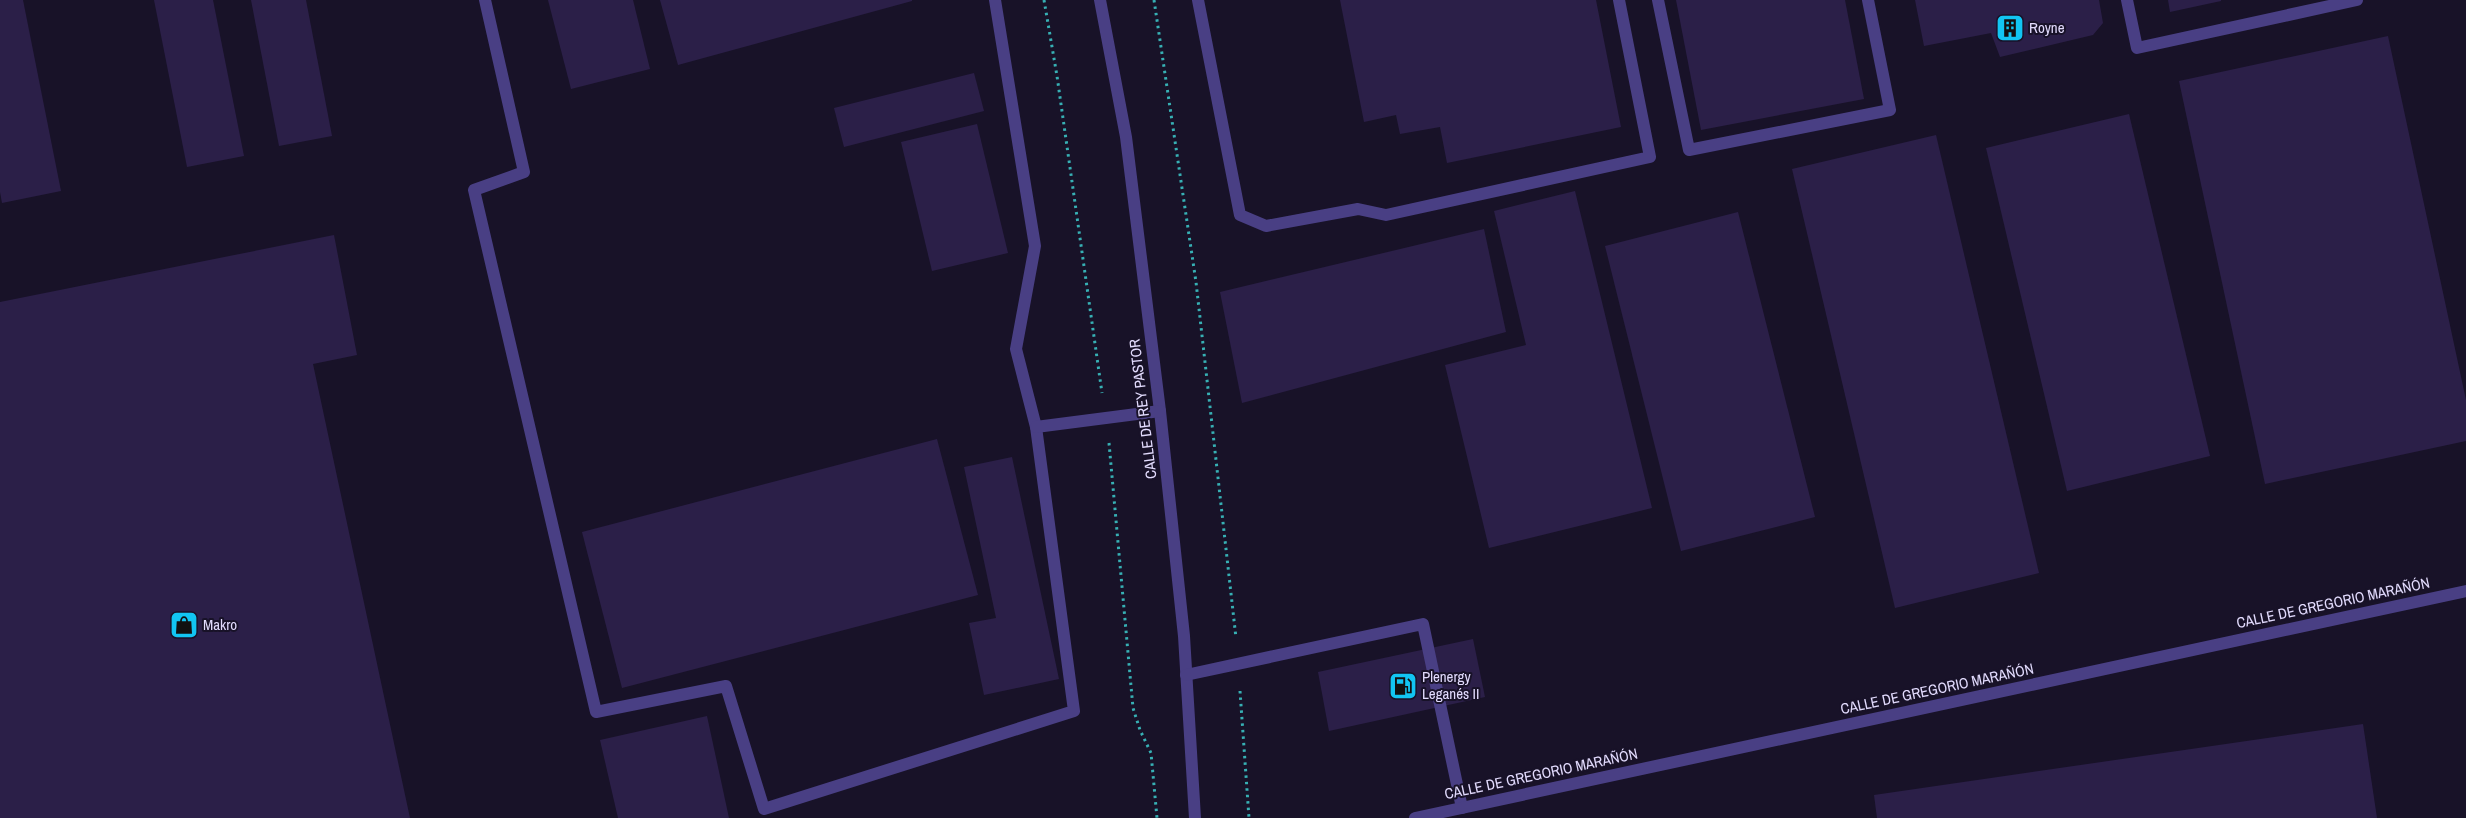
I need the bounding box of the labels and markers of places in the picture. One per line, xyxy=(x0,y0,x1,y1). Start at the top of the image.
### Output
building icon: Royne xyxy=(1995,13,2025,43)
place label: Royne xyxy=(2029,17,2065,38)
shop icon: Makro xyxy=(169,610,199,640)
place label: Makro xyxy=(203,614,237,635)
place label: Plenergy Leganés II xyxy=(1422,666,1479,704)
fuel station icon: Plenergy Leganés II xyxy=(1388,671,1418,701)

